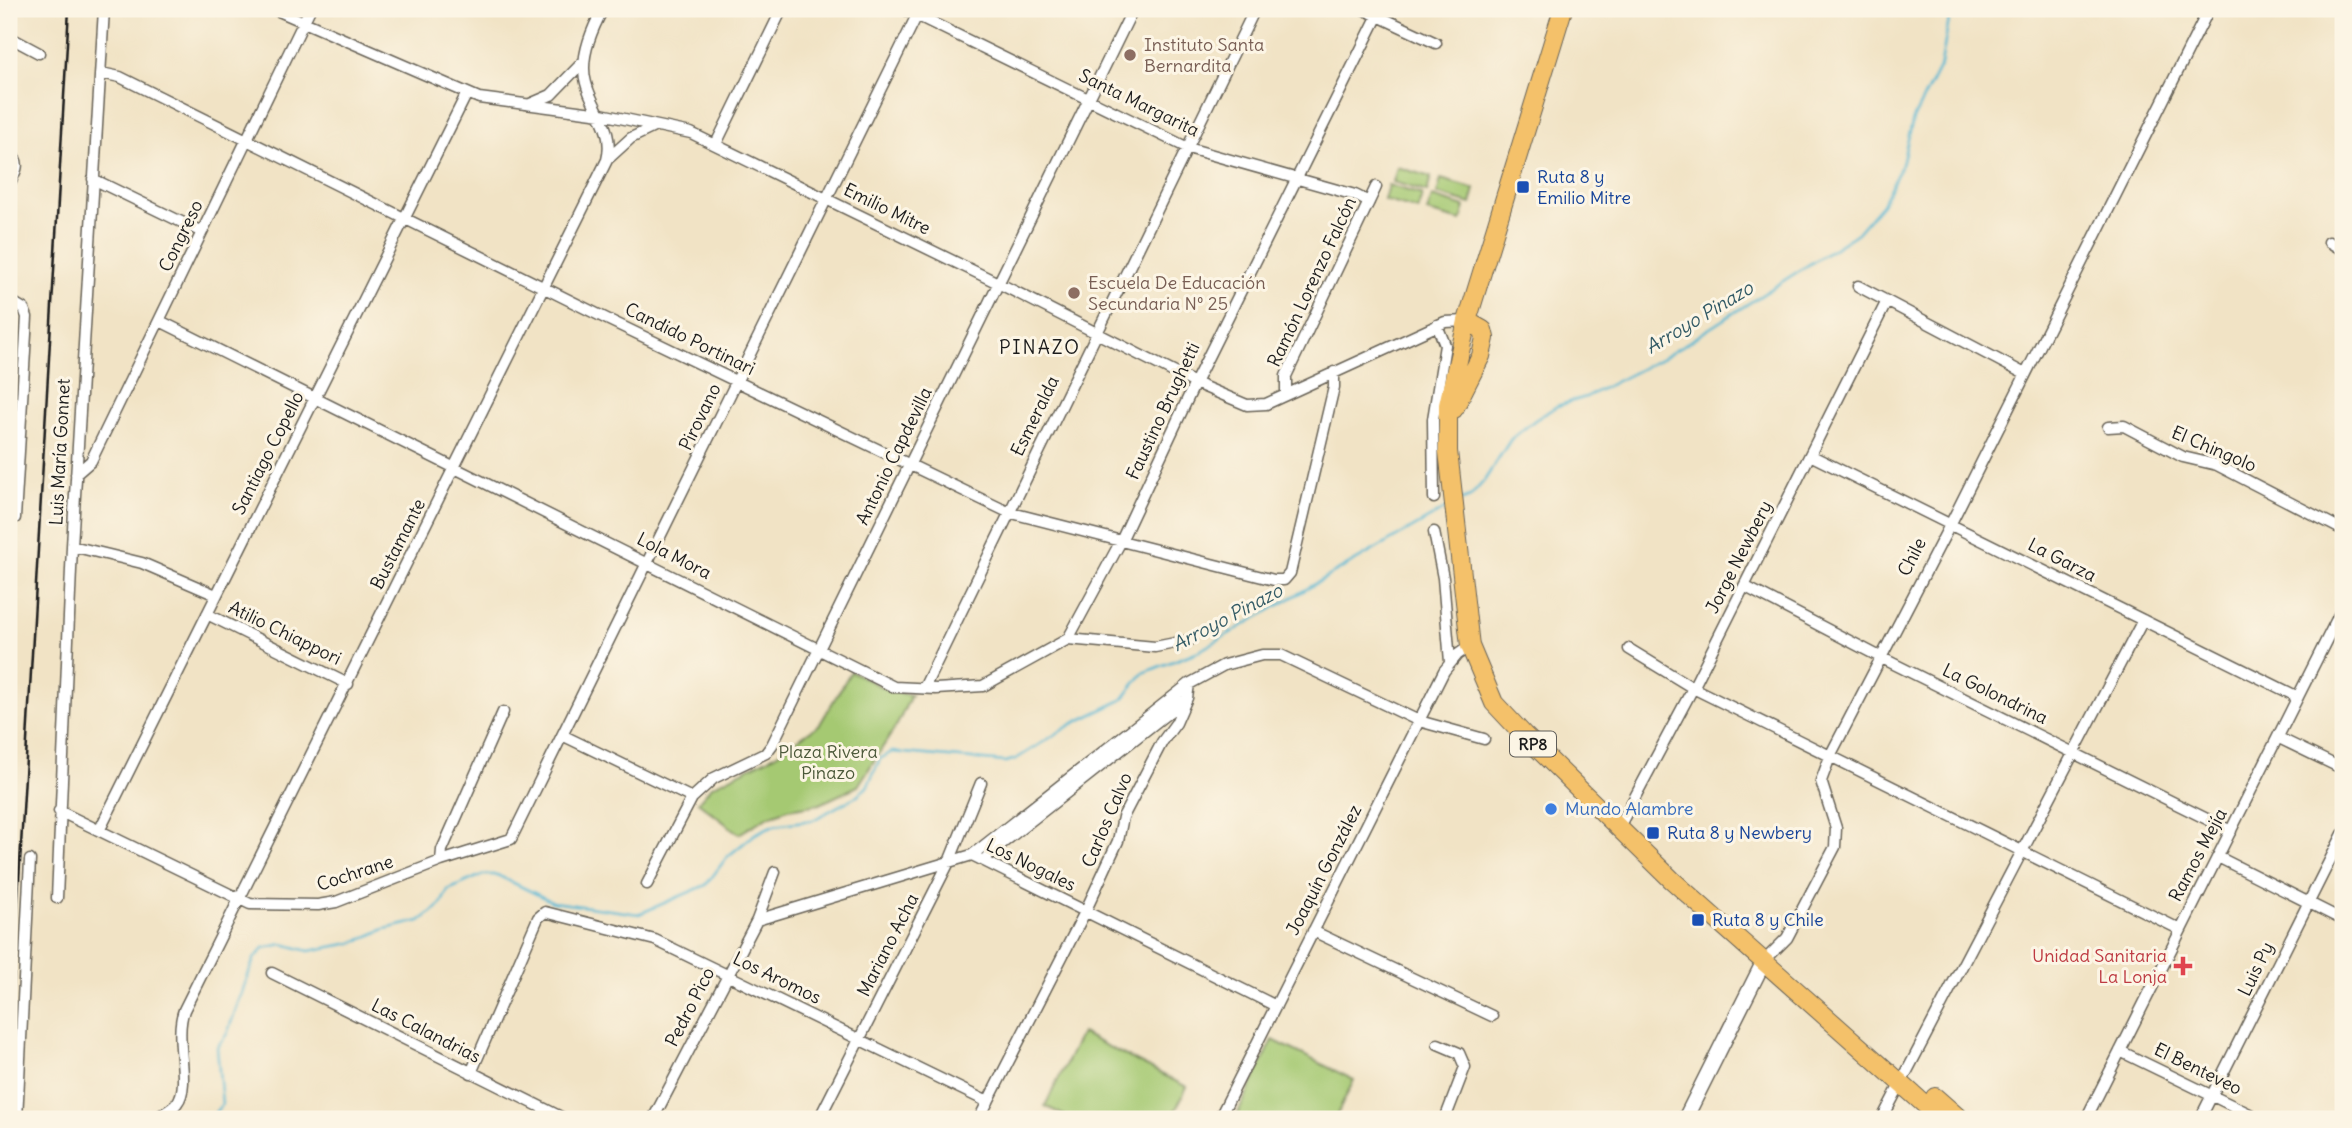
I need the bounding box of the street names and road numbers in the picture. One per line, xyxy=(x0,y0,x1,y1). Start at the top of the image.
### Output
street label: Santa Margarita xyxy=(1075,63,1203,142)
street label: Emilio Mitre xyxy=(840,178,934,239)
street label: Ramón Lorenzo Falcón xyxy=(1262,193,1361,370)
street label: Congreso xyxy=(153,196,208,275)
street label: Candido Portinari xyxy=(621,297,759,380)
street label: Faustino Brughetti xyxy=(1121,338,1204,483)
street label: Esmeralda xyxy=(1005,372,1064,460)
street label: Luis María Gonnet xyxy=(44,378,75,526)
street label: Pirovano xyxy=(674,380,726,454)
street label: Antonio Capdevilla xyxy=(850,383,937,528)
street label: Santiago Copello xyxy=(227,387,308,518)
street label: El Chingolo xyxy=(2168,420,2260,477)
street label: Bustamante xyxy=(365,495,430,593)
street label: Jorge Newbery xyxy=(1700,496,1777,617)
street label: Lola Mora xyxy=(633,527,715,584)
street label: La Garza xyxy=(2024,533,2100,587)
street label: Chile xyxy=(1892,534,1931,580)
street label: Atilio Chiappori xyxy=(225,595,345,670)
street label: La Golondrina xyxy=(1939,658,2052,729)
road number: RP8 xyxy=(1510,732,1556,757)
street label: Carlos Calvo xyxy=(1076,769,1137,871)
street label: Joaquín González xyxy=(1281,800,1366,939)
street label: Ramos Mejía xyxy=(2163,804,2232,905)
street label: Los Nogales xyxy=(983,833,1080,896)
street label: Cochrane xyxy=(314,849,396,896)
street label: Mariano Acha xyxy=(852,889,923,1000)
street label: Luis Py xyxy=(2233,938,2279,1000)
street label: Los Aromos xyxy=(729,946,825,1009)
street label: Pedro Pico xyxy=(660,963,719,1050)
street label: Las Calandrias xyxy=(368,993,485,1068)
street label: El Benteveo xyxy=(2151,1037,2246,1100)

